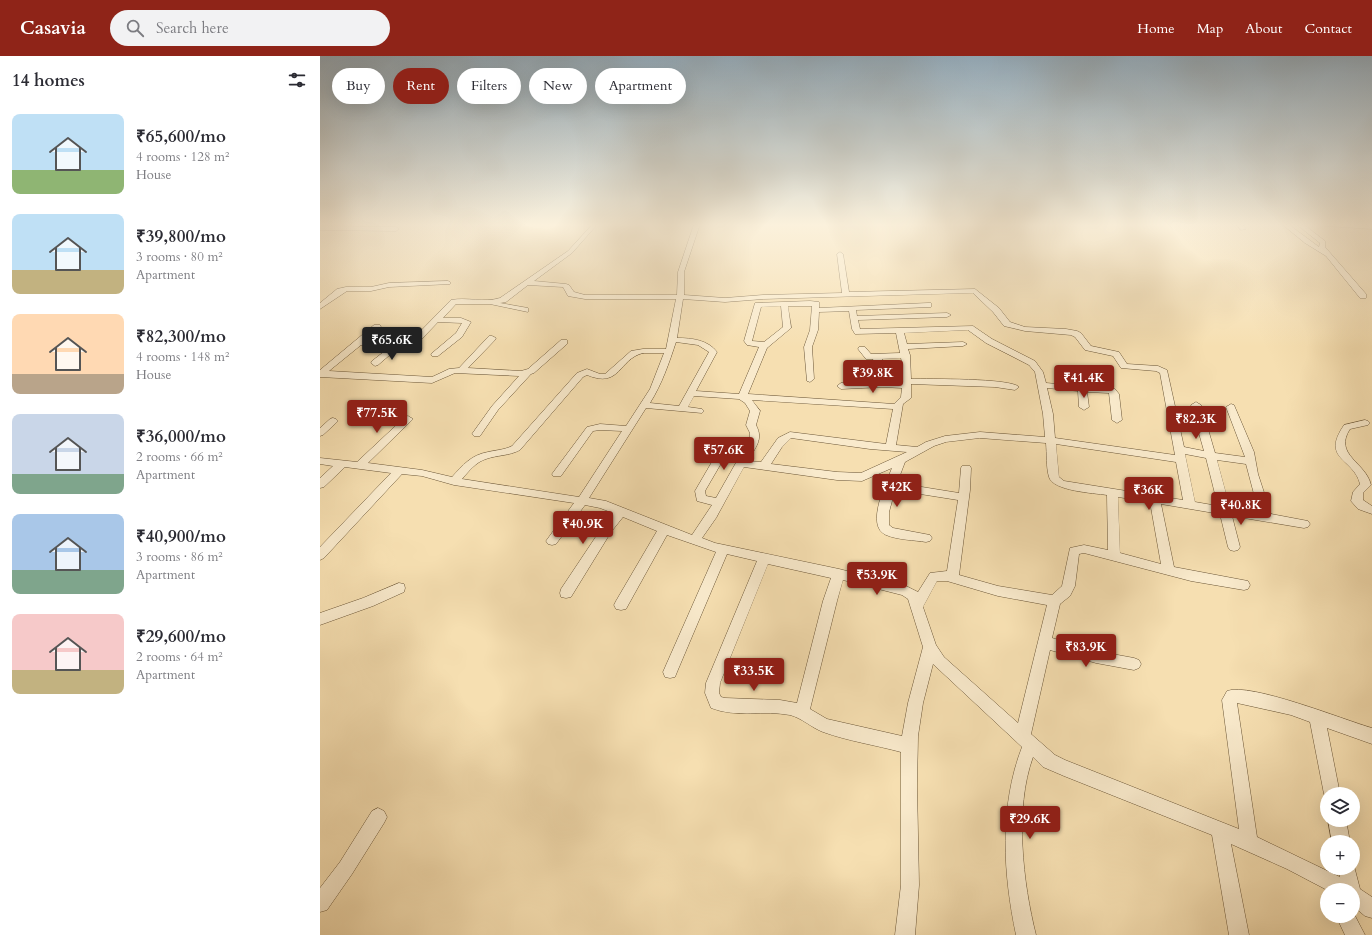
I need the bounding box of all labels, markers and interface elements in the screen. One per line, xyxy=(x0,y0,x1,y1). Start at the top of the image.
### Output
search box xyxy=(110,10,390,46)
text: Casavia xyxy=(20,15,86,41)
icon: search xyxy=(124,17,146,39)
text: Search here xyxy=(156,18,229,38)
text: Home xyxy=(1137,19,1175,38)
text: Map xyxy=(1197,19,1223,38)
text: About xyxy=(1245,19,1282,38)
text: Contact xyxy=(1304,19,1352,38)
chip: Buy xyxy=(332,68,385,104)
chip: Rent xyxy=(393,68,449,104)
chip: Filters xyxy=(457,68,521,104)
chip: New xyxy=(529,68,587,104)
chip: Apartment xyxy=(595,68,686,104)
text: 14 homes xyxy=(12,69,85,92)
icon: filters xyxy=(286,69,308,91)
text: ₹65,600/mo xyxy=(136,125,226,148)
icon: home xyxy=(44,130,92,178)
text: 4 rooms · 128 m² xyxy=(136,148,229,166)
text: House xyxy=(136,166,171,184)
text: ₹39,800/mo xyxy=(136,225,226,248)
icon: home xyxy=(44,230,92,278)
text: 3 rooms · 80 m² xyxy=(136,248,223,266)
text: Apartment xyxy=(136,266,195,284)
text: ₹82,300/mo xyxy=(136,325,226,348)
pin: ₹65.6K xyxy=(359,327,425,361)
icon: home xyxy=(44,330,92,378)
text: ₹65.6K xyxy=(371,331,413,349)
text: 4 rooms · 148 m² xyxy=(136,348,229,366)
pin: ₹39.8K xyxy=(840,360,906,394)
text: ₹39.8K xyxy=(852,364,894,382)
pin: ₹41.4K xyxy=(1051,365,1117,399)
text: House xyxy=(136,366,171,384)
text: ₹41.4K xyxy=(1063,369,1105,387)
pin: ₹77.5K xyxy=(344,400,410,434)
text: ₹77.5K xyxy=(356,404,398,422)
pin: ₹82.3K xyxy=(1163,406,1229,440)
text: ₹82.3K xyxy=(1175,410,1217,428)
text: ₹36,000/mo xyxy=(136,425,226,448)
icon: home xyxy=(44,430,92,478)
pin: ₹57.6K xyxy=(691,437,757,471)
text: ₹57.6K xyxy=(703,441,745,459)
text: 2 rooms · 66 m² xyxy=(136,448,223,466)
text: Apartment xyxy=(136,466,195,484)
pin: ₹42K xyxy=(873,474,921,508)
pin: ₹36K xyxy=(1125,477,1173,511)
text: ₹42K xyxy=(881,478,913,496)
text: ₹36K xyxy=(1133,481,1165,499)
pin: ₹40.8K xyxy=(1208,492,1274,526)
text: ₹40.8K xyxy=(1220,496,1262,514)
pin: ₹40.9K xyxy=(550,511,616,545)
text: ₹40.9K xyxy=(562,515,604,533)
text: ₹40,900/mo xyxy=(136,525,226,548)
icon: home xyxy=(44,530,92,578)
text: 3 rooms · 86 m² xyxy=(136,548,223,566)
pin: ₹53.9K xyxy=(844,562,910,596)
text: Apartment xyxy=(136,566,195,584)
text: ₹53.9K xyxy=(856,566,898,584)
text: ₹29,600/mo xyxy=(136,625,226,648)
icon: home xyxy=(44,630,92,678)
pin: ₹83.9K xyxy=(1053,634,1119,668)
text: ₹83.9K xyxy=(1065,638,1107,656)
text: 2 rooms · 64 m² xyxy=(136,648,223,666)
pin: ₹33.5K xyxy=(721,658,787,692)
text: ₹33.5K xyxy=(733,662,775,680)
text: Apartment xyxy=(136,666,195,684)
map controls xyxy=(1320,787,1360,923)
button: layers xyxy=(1320,787,1360,827)
pin: ₹29.6K xyxy=(997,806,1063,840)
text: ₹29.6K xyxy=(1009,810,1051,828)
button: + xyxy=(1320,835,1360,875)
button: − xyxy=(1320,883,1360,923)

